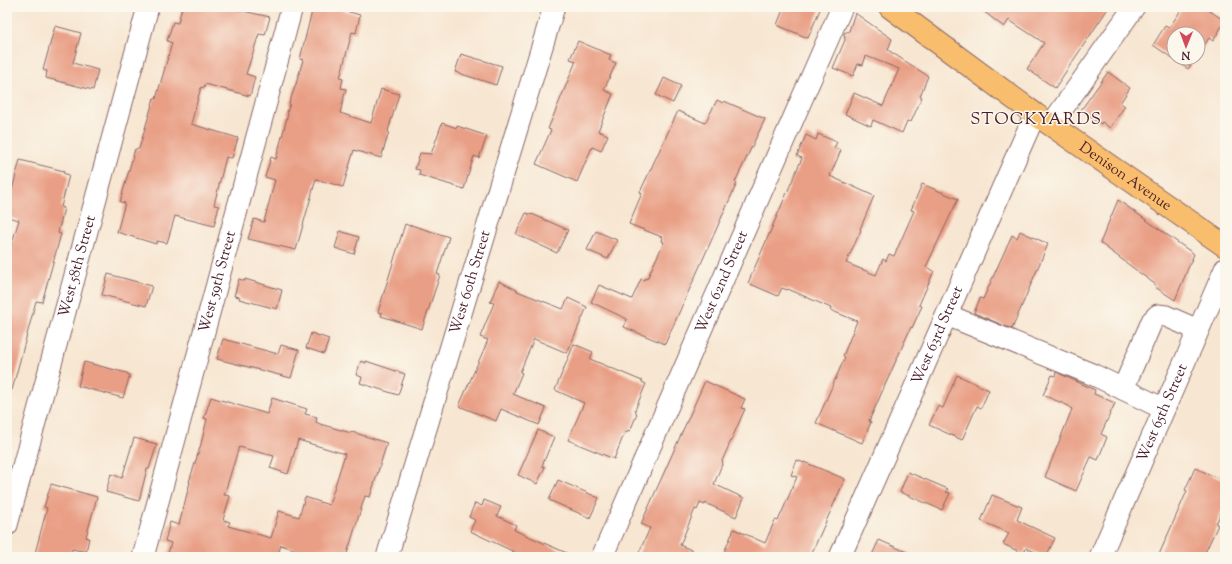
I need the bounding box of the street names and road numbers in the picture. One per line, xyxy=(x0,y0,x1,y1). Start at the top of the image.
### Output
street label: Denison Avenue xyxy=(1075,137,1176,216)
street label: West 58th Street xyxy=(53,213,101,320)
street label: West 62nd Street xyxy=(690,227,754,337)
street label: West 60th Street xyxy=(445,228,496,337)
street label: West 59th Street xyxy=(194,229,241,335)
street label: West 63rd Street xyxy=(907,283,968,388)
street label: West 65th Street xyxy=(1132,361,1193,465)

